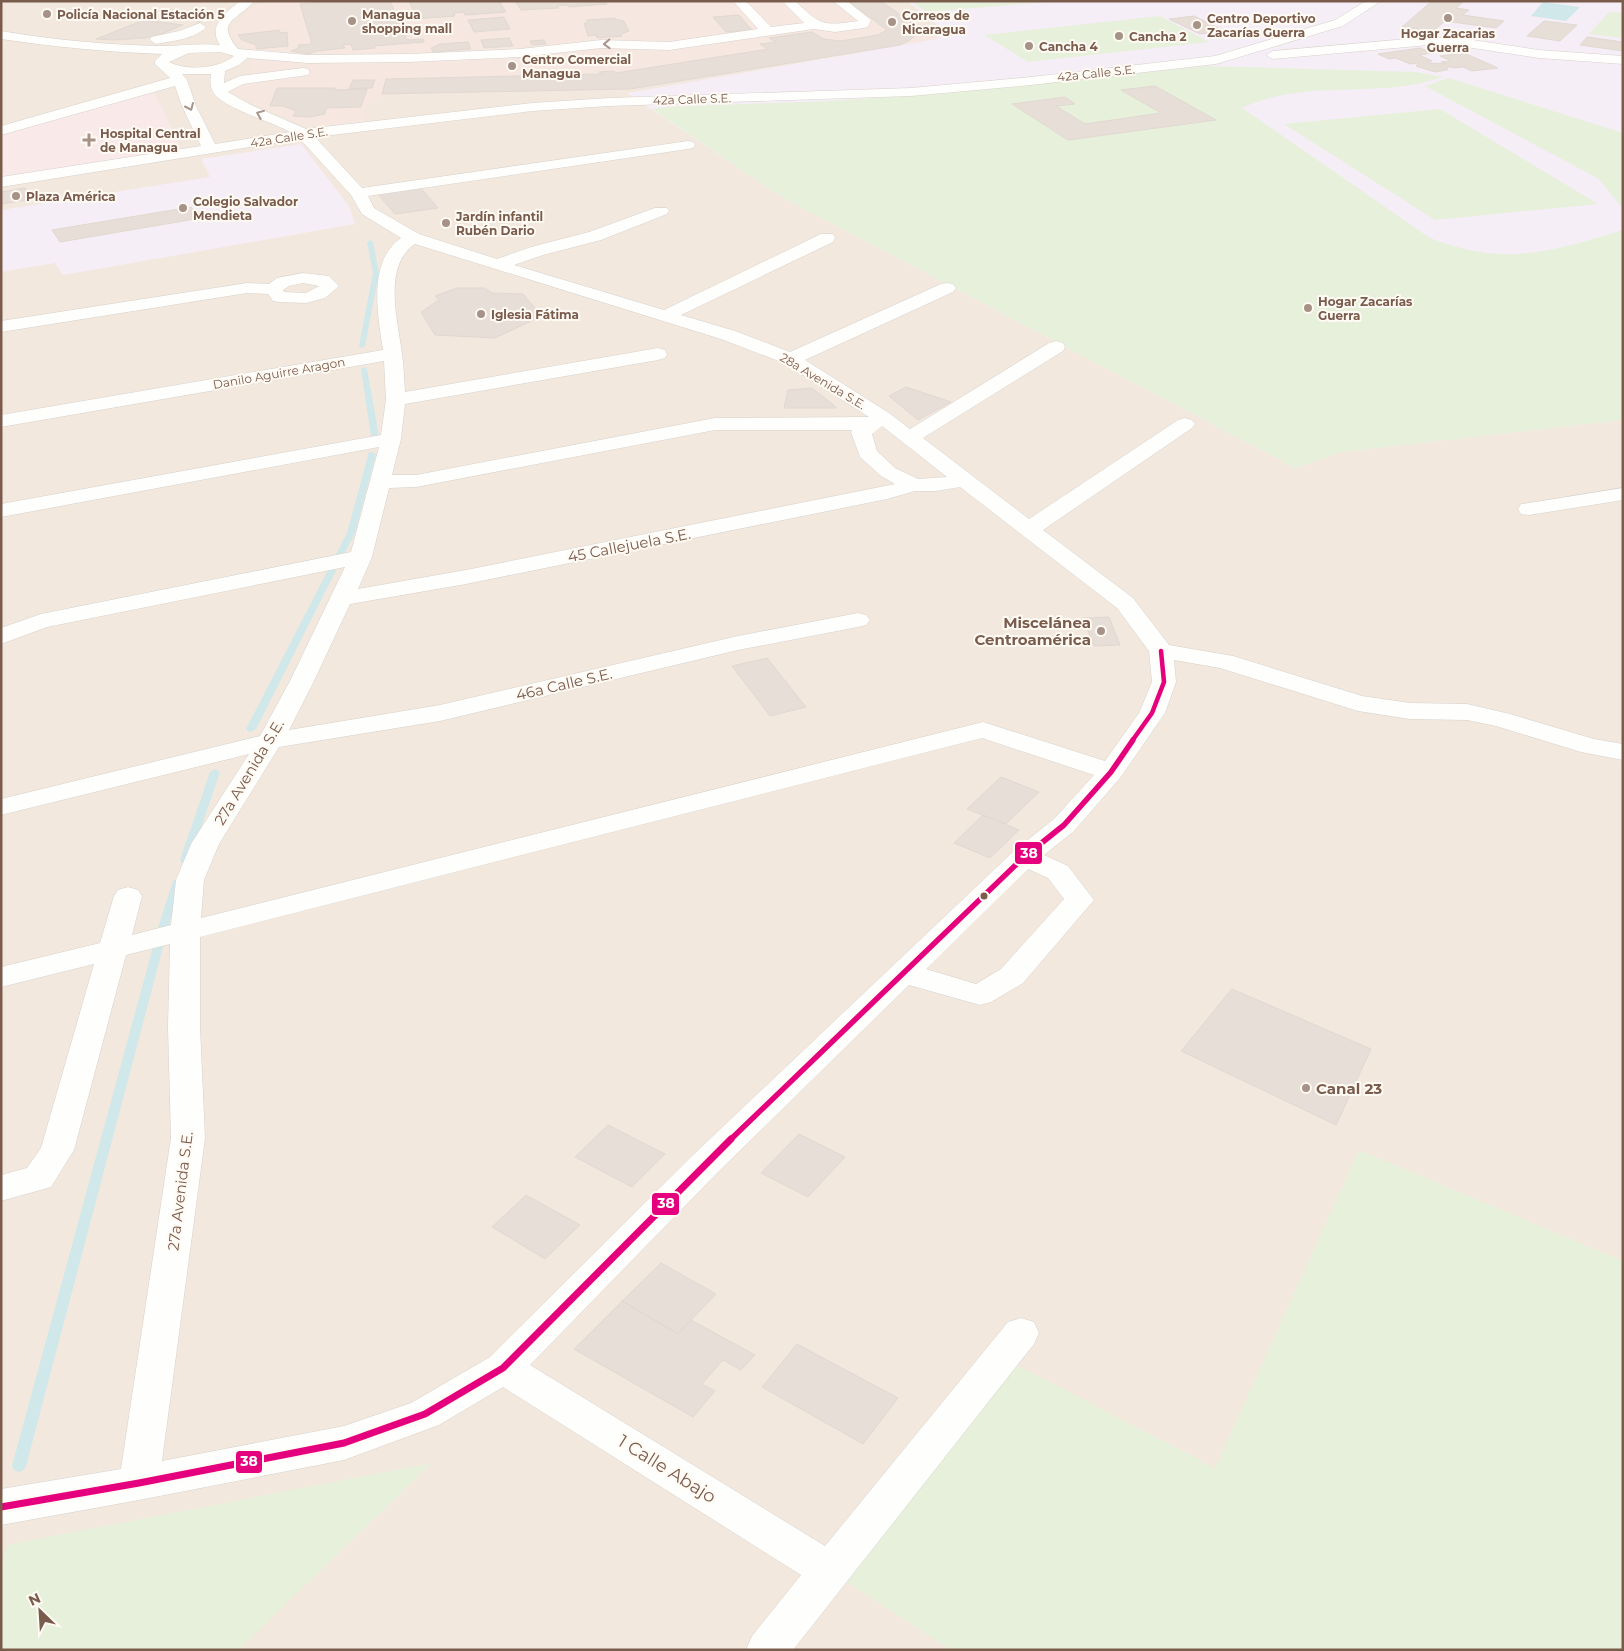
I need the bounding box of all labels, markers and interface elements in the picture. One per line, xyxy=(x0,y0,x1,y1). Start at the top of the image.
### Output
place label: Policía Nacional Estación 5 xyxy=(57,7,225,22)
place label: Managua shopping mall xyxy=(362,7,452,36)
marker: Policía Nacional Estación 5 xyxy=(41,8,53,20)
place label: Correos de Nicaragua xyxy=(902,8,970,37)
place label: Centro Deportivo Zacarías Guerra xyxy=(1207,11,1316,40)
marker: Hogar Zacarias Guerra xyxy=(1442,12,1454,24)
marker: Managua shopping mall xyxy=(346,15,358,27)
marker: Correos de Nicaragua xyxy=(886,16,898,28)
marker: Centro Deportivo Zacarías Guerra xyxy=(1191,19,1203,31)
place label: Hogar Zacarias Guerra xyxy=(1401,26,1496,55)
place label: Cancha 2 xyxy=(1129,29,1187,44)
marker: Cancha 2 xyxy=(1113,30,1125,42)
one-way arrow xyxy=(602,39,610,50)
place label: Cancha 4 xyxy=(1039,39,1099,54)
marker: Cancha 4 xyxy=(1023,40,1035,52)
place label: Centro Comercial Managua xyxy=(522,52,631,81)
marker: Centro Comercial Managua xyxy=(506,60,518,72)
street label: 42a Calle S.E. xyxy=(1056,61,1136,85)
street label: 42a Calle S.E. xyxy=(653,90,731,108)
one-way arrow xyxy=(184,102,195,111)
one-way arrow xyxy=(256,110,265,121)
street label: 42a Calle S.E. xyxy=(249,123,329,151)
place label: Hospital Central de Managua xyxy=(100,126,201,155)
marker: Hospital Central de Managua xyxy=(82,133,96,147)
place label: Plaza América xyxy=(26,189,116,204)
marker: Plaza América xyxy=(10,190,22,202)
place label: Colegio Salvador Mendieta xyxy=(193,194,298,223)
marker: Colegio Salvador Mendieta xyxy=(177,202,189,214)
place label: Jardín infantil Rubén Dario xyxy=(455,209,543,238)
marker: Jardín infantil Rubén Dario xyxy=(440,217,452,229)
place label: Hogar Zacarías Guerra xyxy=(1318,294,1413,323)
marker: Hogar Zacarías Guerra xyxy=(1302,302,1314,314)
place label: Iglesia Fátima xyxy=(491,307,579,322)
marker: Iglesia Fátima xyxy=(475,308,487,320)
street label: 28a Avenida S.E. xyxy=(778,350,868,412)
street label: Danilo Aguirre Aragon xyxy=(212,354,346,392)
street label: 45 Callejuela S.E. xyxy=(566,524,692,566)
place label: Miscelánea Centroamérica xyxy=(974,613,1091,649)
marker: Miscelánea Centroamérica xyxy=(1095,625,1107,637)
street label: 46a Calle S.E. xyxy=(514,664,614,704)
street label: 27a Avenida S.E. xyxy=(210,716,288,828)
line badge: 38 xyxy=(1014,841,1043,865)
text: 38 xyxy=(1019,844,1038,862)
unlabelled marker xyxy=(979,891,989,901)
place label: Canal 23 xyxy=(1316,1079,1382,1098)
marker: Canal 23 xyxy=(1300,1082,1312,1094)
street label: 27a Avenida S.E. xyxy=(163,1130,197,1252)
line badge: 38 xyxy=(651,1192,680,1216)
text: 38 xyxy=(656,1194,675,1212)
street label: 1 Calle Abajo xyxy=(614,1430,720,1508)
line badge: 38 xyxy=(235,1450,263,1474)
text: 38 xyxy=(239,1452,258,1470)
north arrow xyxy=(15,1586,65,1636)
text: N xyxy=(26,1589,43,1610)

